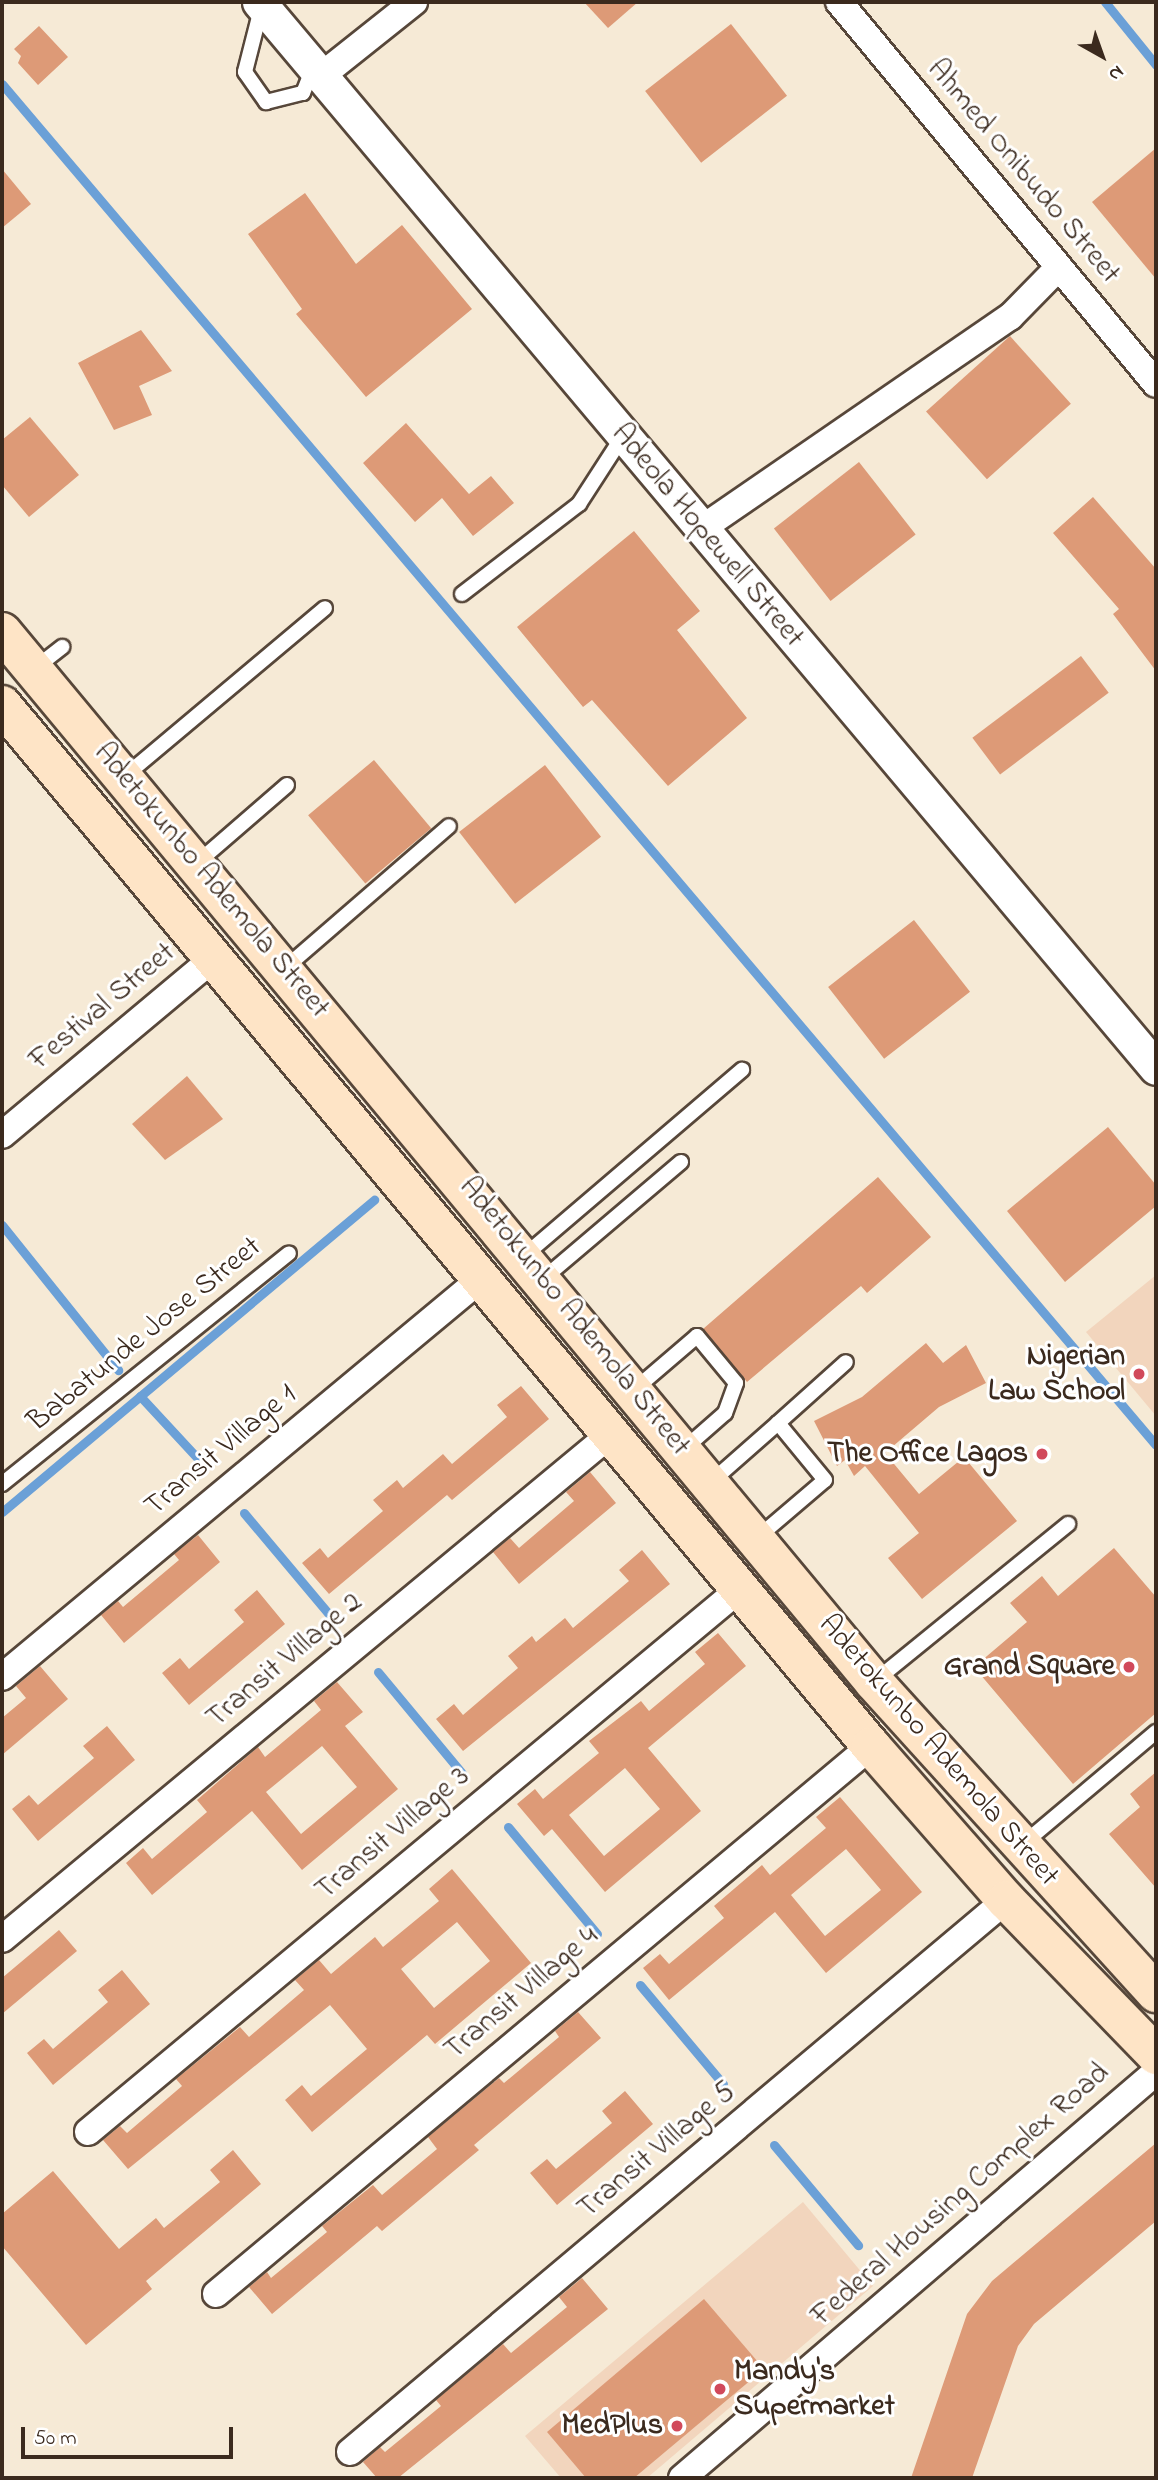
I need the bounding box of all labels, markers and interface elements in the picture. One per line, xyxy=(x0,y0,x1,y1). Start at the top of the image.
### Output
north arrow xyxy=(1067,21,1137,91)
street label: Ahmed Onibudo Street xyxy=(919,52,1127,292)
text: N xyxy=(1102,58,1129,87)
street label: Adeola Hopewell Street xyxy=(603,417,811,655)
street label: Adetokunbo Ademola Street xyxy=(85,736,337,1026)
street label: Festival Street xyxy=(23,936,183,1078)
street label: Adetokunbo Ademola Street xyxy=(450,1170,698,1464)
street label: Babatunde Jose Street xyxy=(21,1230,269,1440)
place label: Nigerian Law School xyxy=(988,1339,1125,1410)
marker: Nigerian Law School xyxy=(1131,1366,1147,1382)
street label: Transit Village 1 xyxy=(138,1377,304,1525)
place label: The Office Lagos xyxy=(827,1436,1028,1472)
marker: The Office Lagos xyxy=(1034,1446,1050,1462)
street label: Transit Village 2 xyxy=(200,1585,370,1737)
street label: Adetokunbo Ademola Street xyxy=(810,1608,1066,1894)
place label: Grand Square xyxy=(944,1649,1115,1685)
marker: Grand Square xyxy=(1121,1659,1137,1675)
street label: Transit Village 3 xyxy=(309,1759,477,1909)
street label: Transit Village 4 xyxy=(438,1919,606,2069)
street label: Federal Housing Complex Road xyxy=(805,2056,1117,2334)
street label: Transit Village 5 xyxy=(571,2075,743,2227)
place label: Mandy's Supermarket xyxy=(734,2354,895,2424)
marker: Mandy's Supermarket xyxy=(712,2381,728,2397)
place label: MedPlus xyxy=(562,2408,663,2444)
scale bar xyxy=(24,2414,236,2458)
marker: MedPlus xyxy=(669,2418,685,2434)
text: 50 m xyxy=(34,2424,77,2454)

